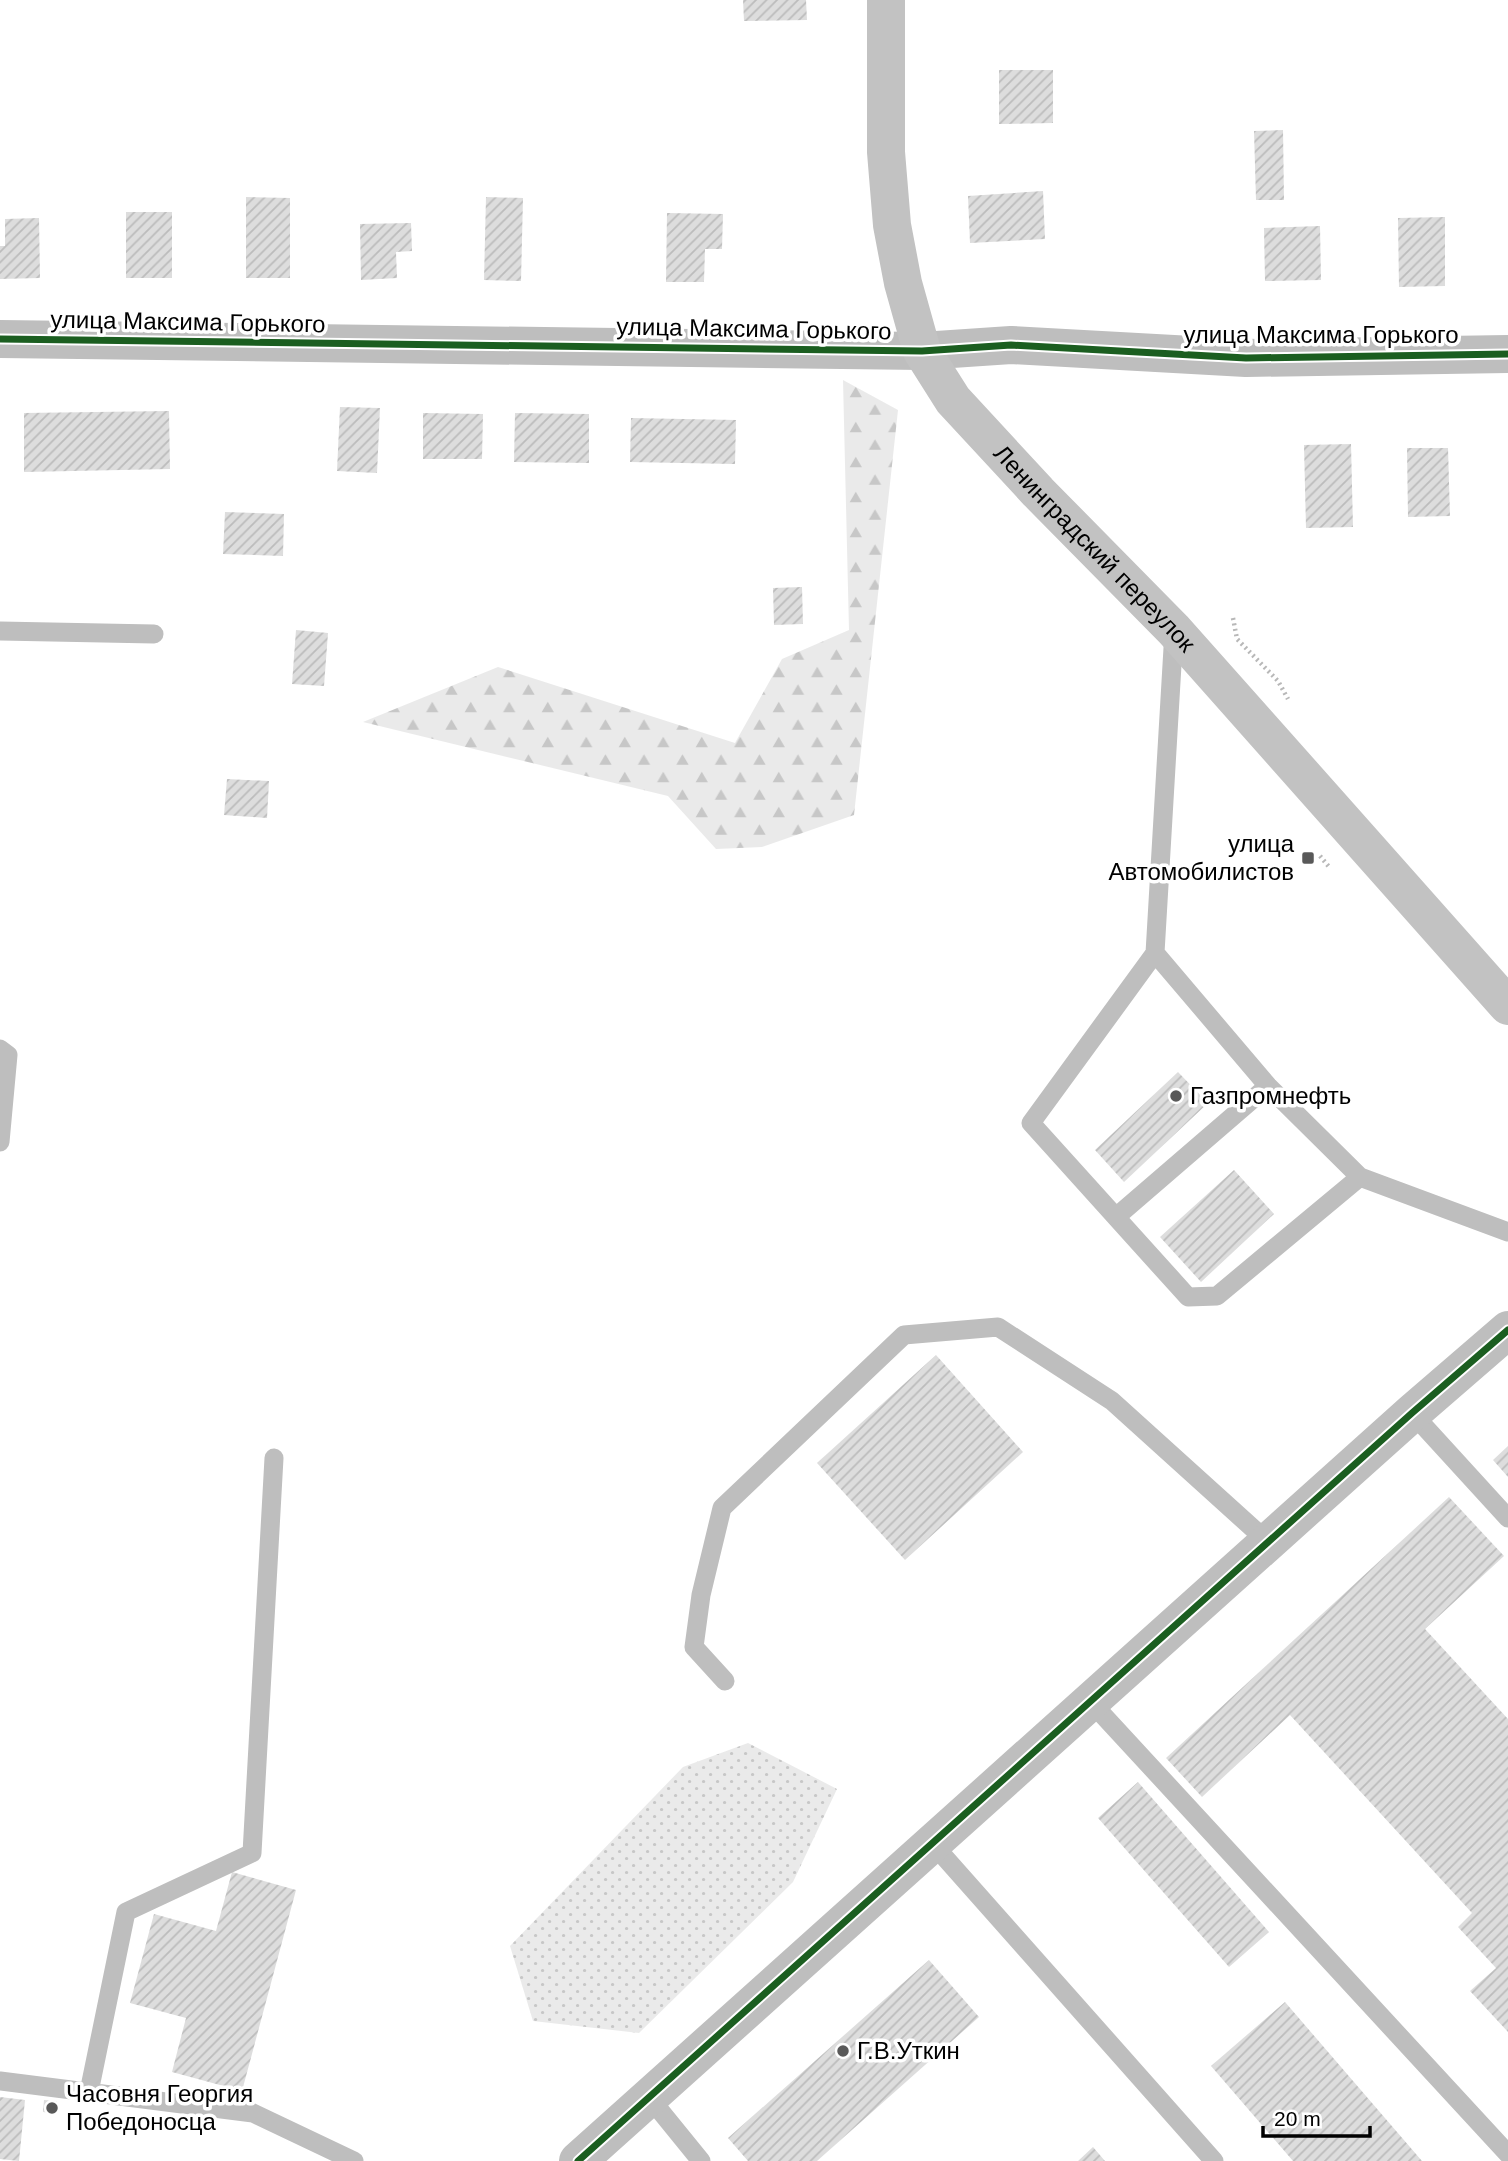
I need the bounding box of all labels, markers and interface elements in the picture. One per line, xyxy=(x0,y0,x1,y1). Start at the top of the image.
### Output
street label: улица Максима Горького xyxy=(50,306,326,337)
street label: улица Максима Горького xyxy=(616,313,892,344)
street label: улица Максима Горького xyxy=(1183,321,1459,348)
street label: Ленинградский переулок xyxy=(989,439,1201,657)
place label: улица Автомобилистов xyxy=(1108,830,1295,885)
marker: улица Автомобилистов xyxy=(1300,850,1316,866)
place label: Газпромнефть xyxy=(1190,1082,1351,1109)
marker: Газпромнефть xyxy=(1168,1088,1184,1104)
place label: Г.В.Уткин xyxy=(857,2037,960,2064)
marker: Г.В.Уткин xyxy=(835,2043,851,2059)
place label: Часовня Георгия Победоносца xyxy=(66,2080,253,2135)
scale bar xyxy=(1263,2094,1370,2138)
marker: Часовня Георгия Победоносца xyxy=(44,2100,60,2116)
text: 20 m xyxy=(1274,2107,1321,2130)

